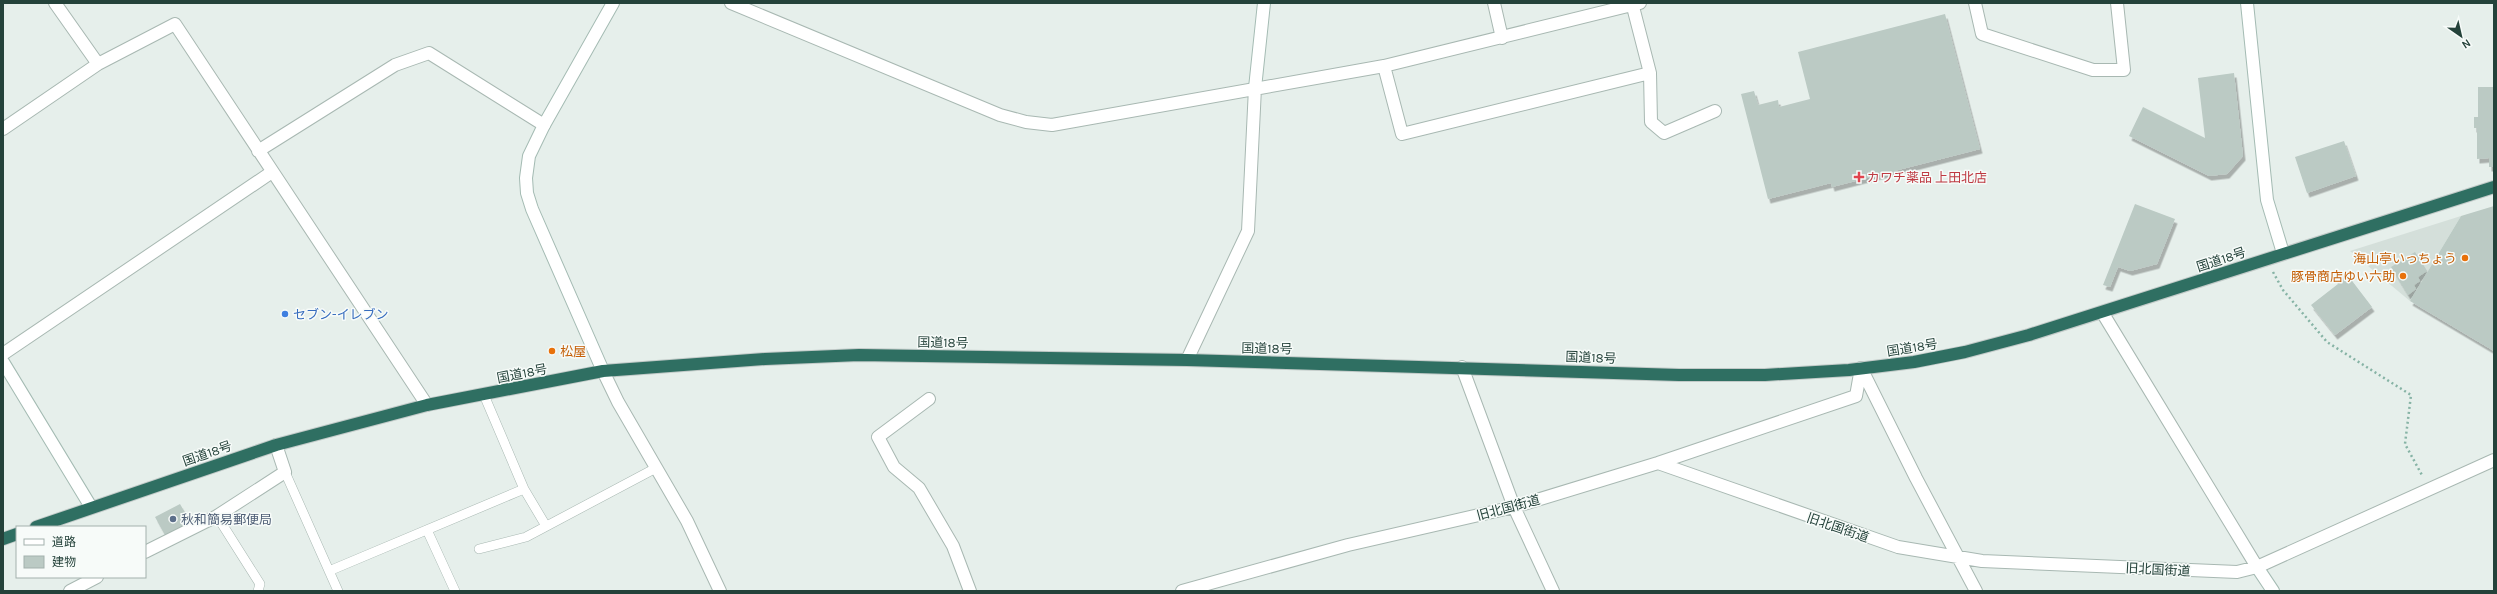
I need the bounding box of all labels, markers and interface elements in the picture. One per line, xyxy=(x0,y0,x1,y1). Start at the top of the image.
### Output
north arrow xyxy=(2441,16,2481,56)
text: N xyxy=(2459,36,2473,51)
place label: カワチ薬品 上田北店 xyxy=(1867,170,1987,185)
marker: カワチ薬品 上田北店 xyxy=(1854,172,1864,182)
street label: 国道18号 xyxy=(2194,244,2248,275)
place label: 海山亭いっちょう xyxy=(2353,251,2457,266)
marker: 海山亭いっちょう xyxy=(2460,253,2470,263)
place label: 豚骨商店ゆい六助 xyxy=(2291,269,2395,284)
marker: 豚骨商店ゆい六助 xyxy=(2398,271,2408,281)
place label: セブン-イレブン xyxy=(293,307,389,322)
marker: セブン-イレブン xyxy=(280,309,290,319)
street label: 国道18号 xyxy=(917,335,969,350)
street label: 国道18号 xyxy=(1886,336,1939,359)
street label: 国道18号 xyxy=(1241,341,1293,356)
place label: 松屋 xyxy=(560,344,586,359)
marker: 松屋 xyxy=(547,346,557,356)
street label: 国道18号 xyxy=(1565,349,1617,366)
street label: 国道18号 xyxy=(495,361,549,386)
street label: 国道18号 xyxy=(180,438,234,469)
street label: 旧北国街道 xyxy=(1475,492,1541,523)
street label: 旧北国街道 xyxy=(1805,510,1871,545)
place label: 秋和簡易郵便局 xyxy=(181,512,272,527)
marker: 秋和簡易郵便局 xyxy=(168,514,178,524)
legend xyxy=(16,526,146,578)
text: 道路 xyxy=(52,535,76,549)
text: 建物 xyxy=(52,555,76,569)
street label: 旧北国街道 xyxy=(2125,560,2191,579)

